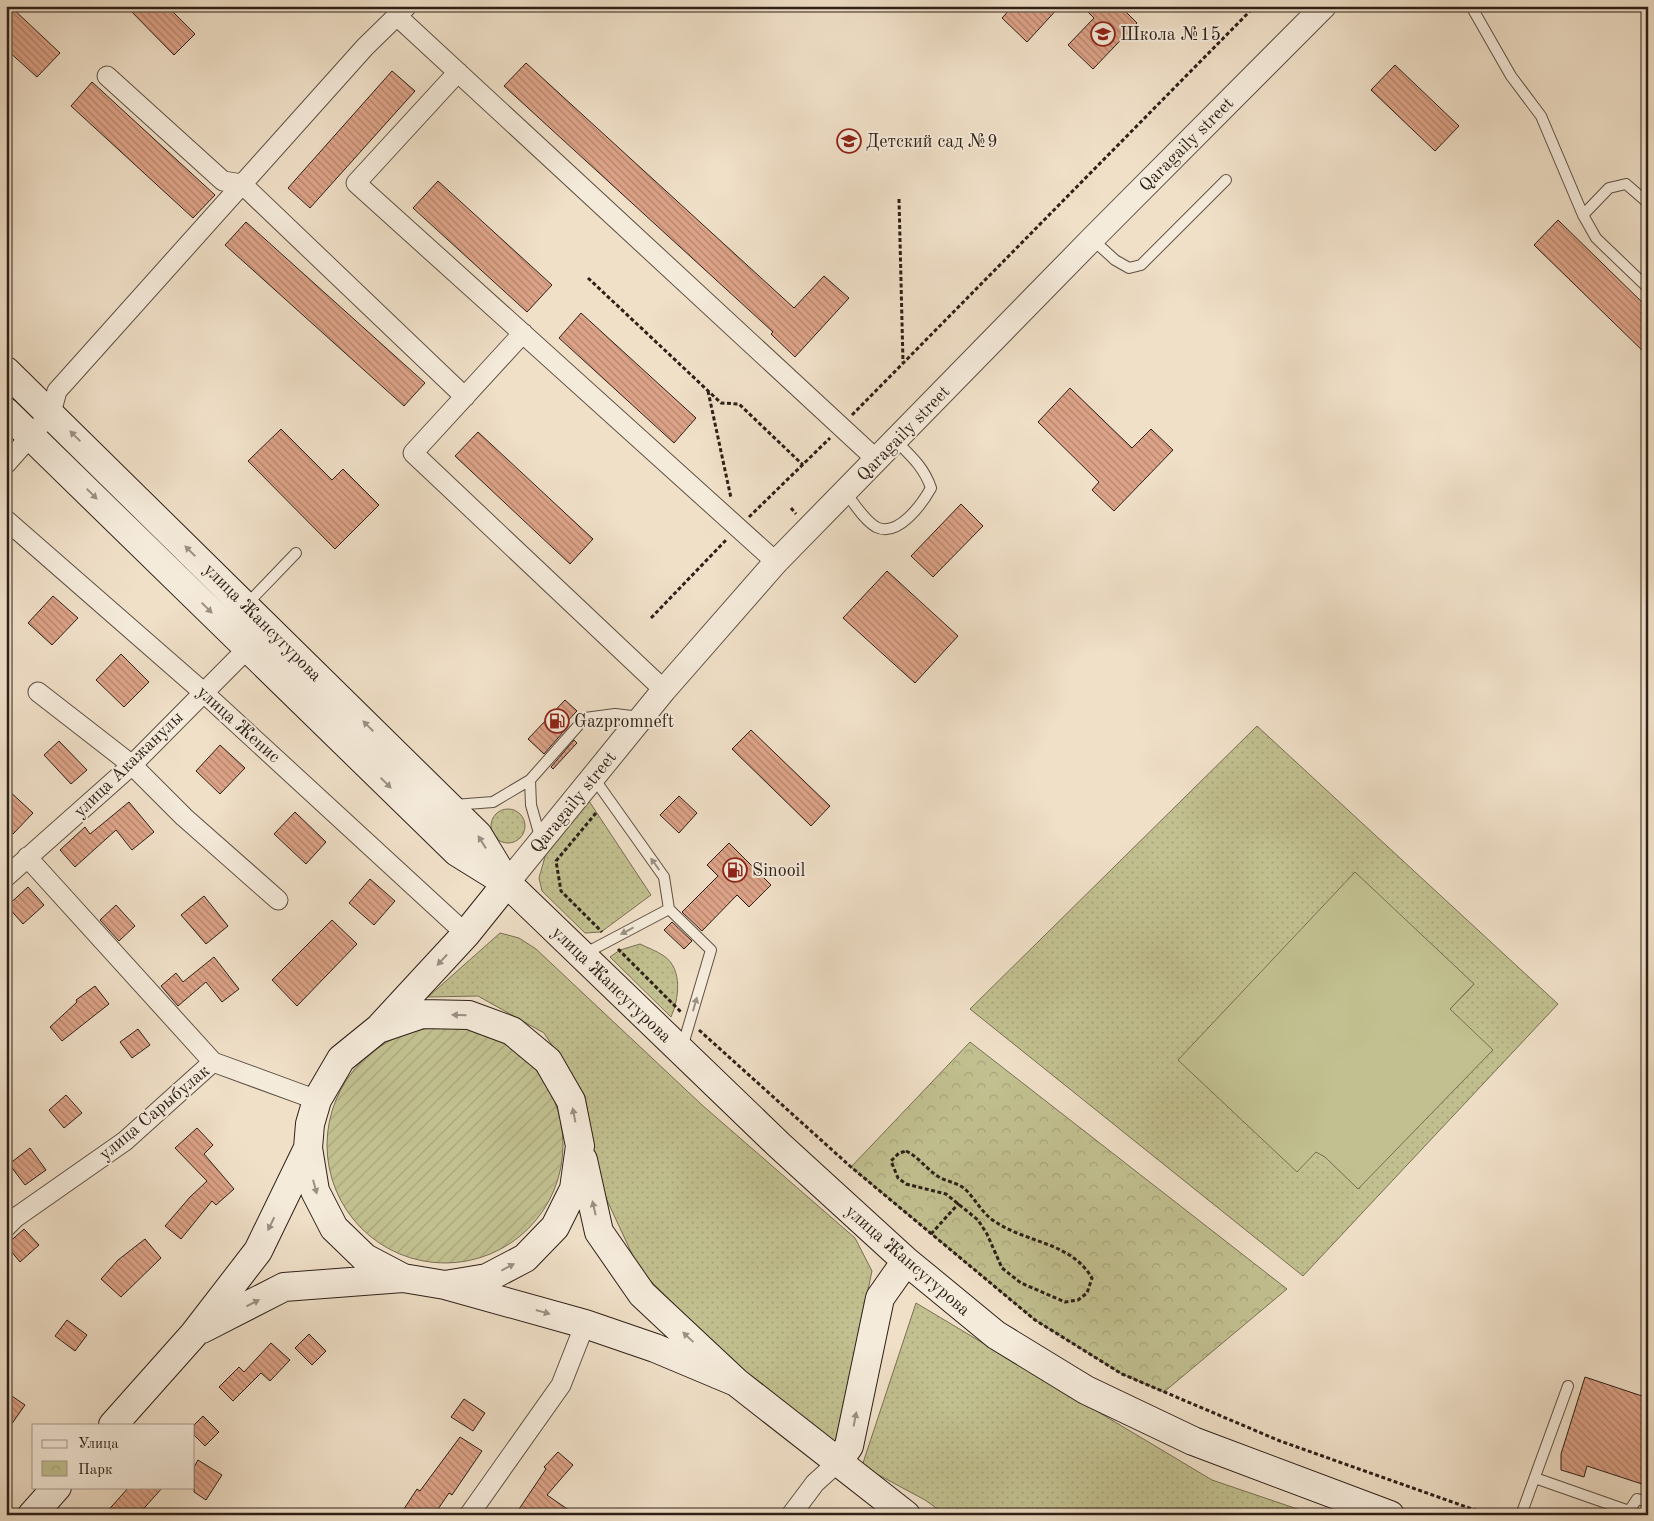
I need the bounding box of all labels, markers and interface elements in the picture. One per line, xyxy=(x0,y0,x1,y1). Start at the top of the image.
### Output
school or university icon: Школа №15 xyxy=(1090,21,1116,47)
place label: Школа №15 xyxy=(1120,26,1221,44)
street label: Qaragaily street xyxy=(1136,94,1237,195)
school or university icon: Детский сад №9 xyxy=(836,128,862,154)
place label: Детский сад №9 xyxy=(866,133,998,151)
street label: Qaragaily street xyxy=(854,382,954,485)
one-way arrow xyxy=(69,431,81,443)
one-way arrow xyxy=(86,488,98,500)
one-way arrow xyxy=(185,545,197,557)
street label: улица Жансугурова xyxy=(200,560,325,685)
one-way arrow xyxy=(201,602,213,614)
street label: улица Женис xyxy=(193,683,283,767)
street label: улица Акажанулы xyxy=(71,708,187,821)
fuel station icon: Gazpromneft xyxy=(544,708,570,734)
place label: Gazpromneft xyxy=(574,713,674,731)
one-way arrow xyxy=(363,720,375,732)
street label: Qaragaily street xyxy=(527,748,620,857)
one-way arrow xyxy=(380,777,392,789)
one-way arrow xyxy=(478,835,487,848)
one-way arrow xyxy=(650,857,660,871)
fuel station icon: Sinooil xyxy=(722,857,748,883)
place label: Sinooil xyxy=(752,862,805,880)
street label: улица Жансугурова xyxy=(548,923,675,1046)
one-way arrow xyxy=(620,927,634,935)
one-way arrow xyxy=(436,954,448,966)
one-way arrow xyxy=(691,997,699,1012)
one-way arrow xyxy=(451,1011,467,1019)
street label: улица Сарыбулак xyxy=(96,1062,213,1164)
one-way arrow xyxy=(569,1106,577,1122)
one-way arrow xyxy=(311,1179,319,1195)
one-way arrow xyxy=(590,1201,598,1216)
street label: улица Жансугурова xyxy=(842,1202,973,1320)
one-way arrow xyxy=(267,1216,275,1231)
one-way arrow xyxy=(501,1263,515,1271)
one-way arrow xyxy=(246,1299,260,1307)
one-way arrow xyxy=(535,1308,550,1316)
one-way arrow xyxy=(682,1331,694,1343)
one-way arrow xyxy=(851,1411,859,1427)
legend xyxy=(32,1424,195,1488)
text: Улица xyxy=(78,1437,119,1452)
text: Парк xyxy=(78,1463,113,1478)

